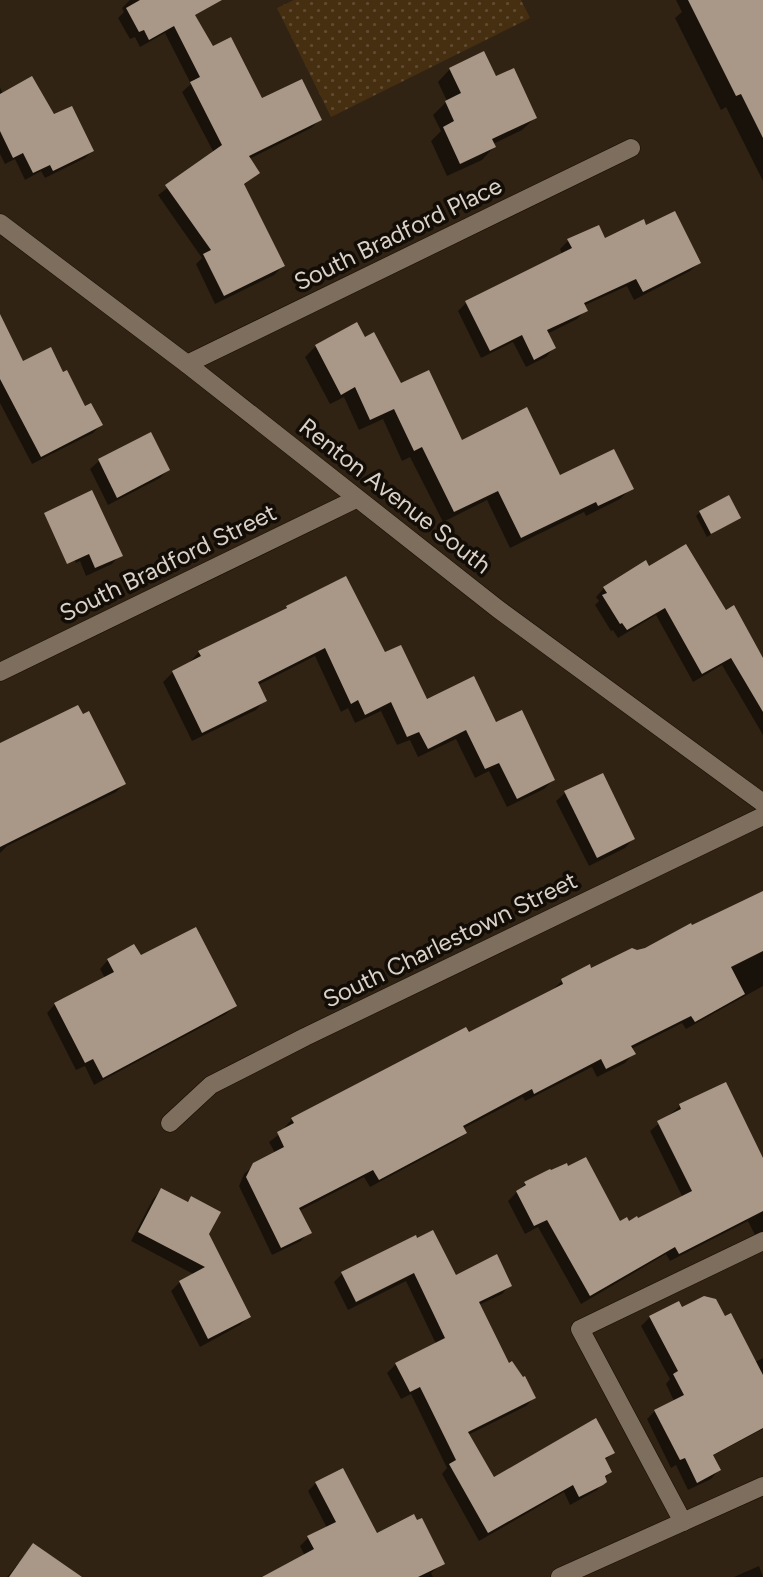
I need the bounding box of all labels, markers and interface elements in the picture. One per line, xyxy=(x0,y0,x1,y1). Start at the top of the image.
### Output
street label: South Bradford Place xyxy=(289,171,507,297)
street label: Renton Avenue South xyxy=(294,412,497,579)
street label: South Bradford Street xyxy=(55,497,281,628)
street label: South Charlestown Street xyxy=(318,865,582,1014)

